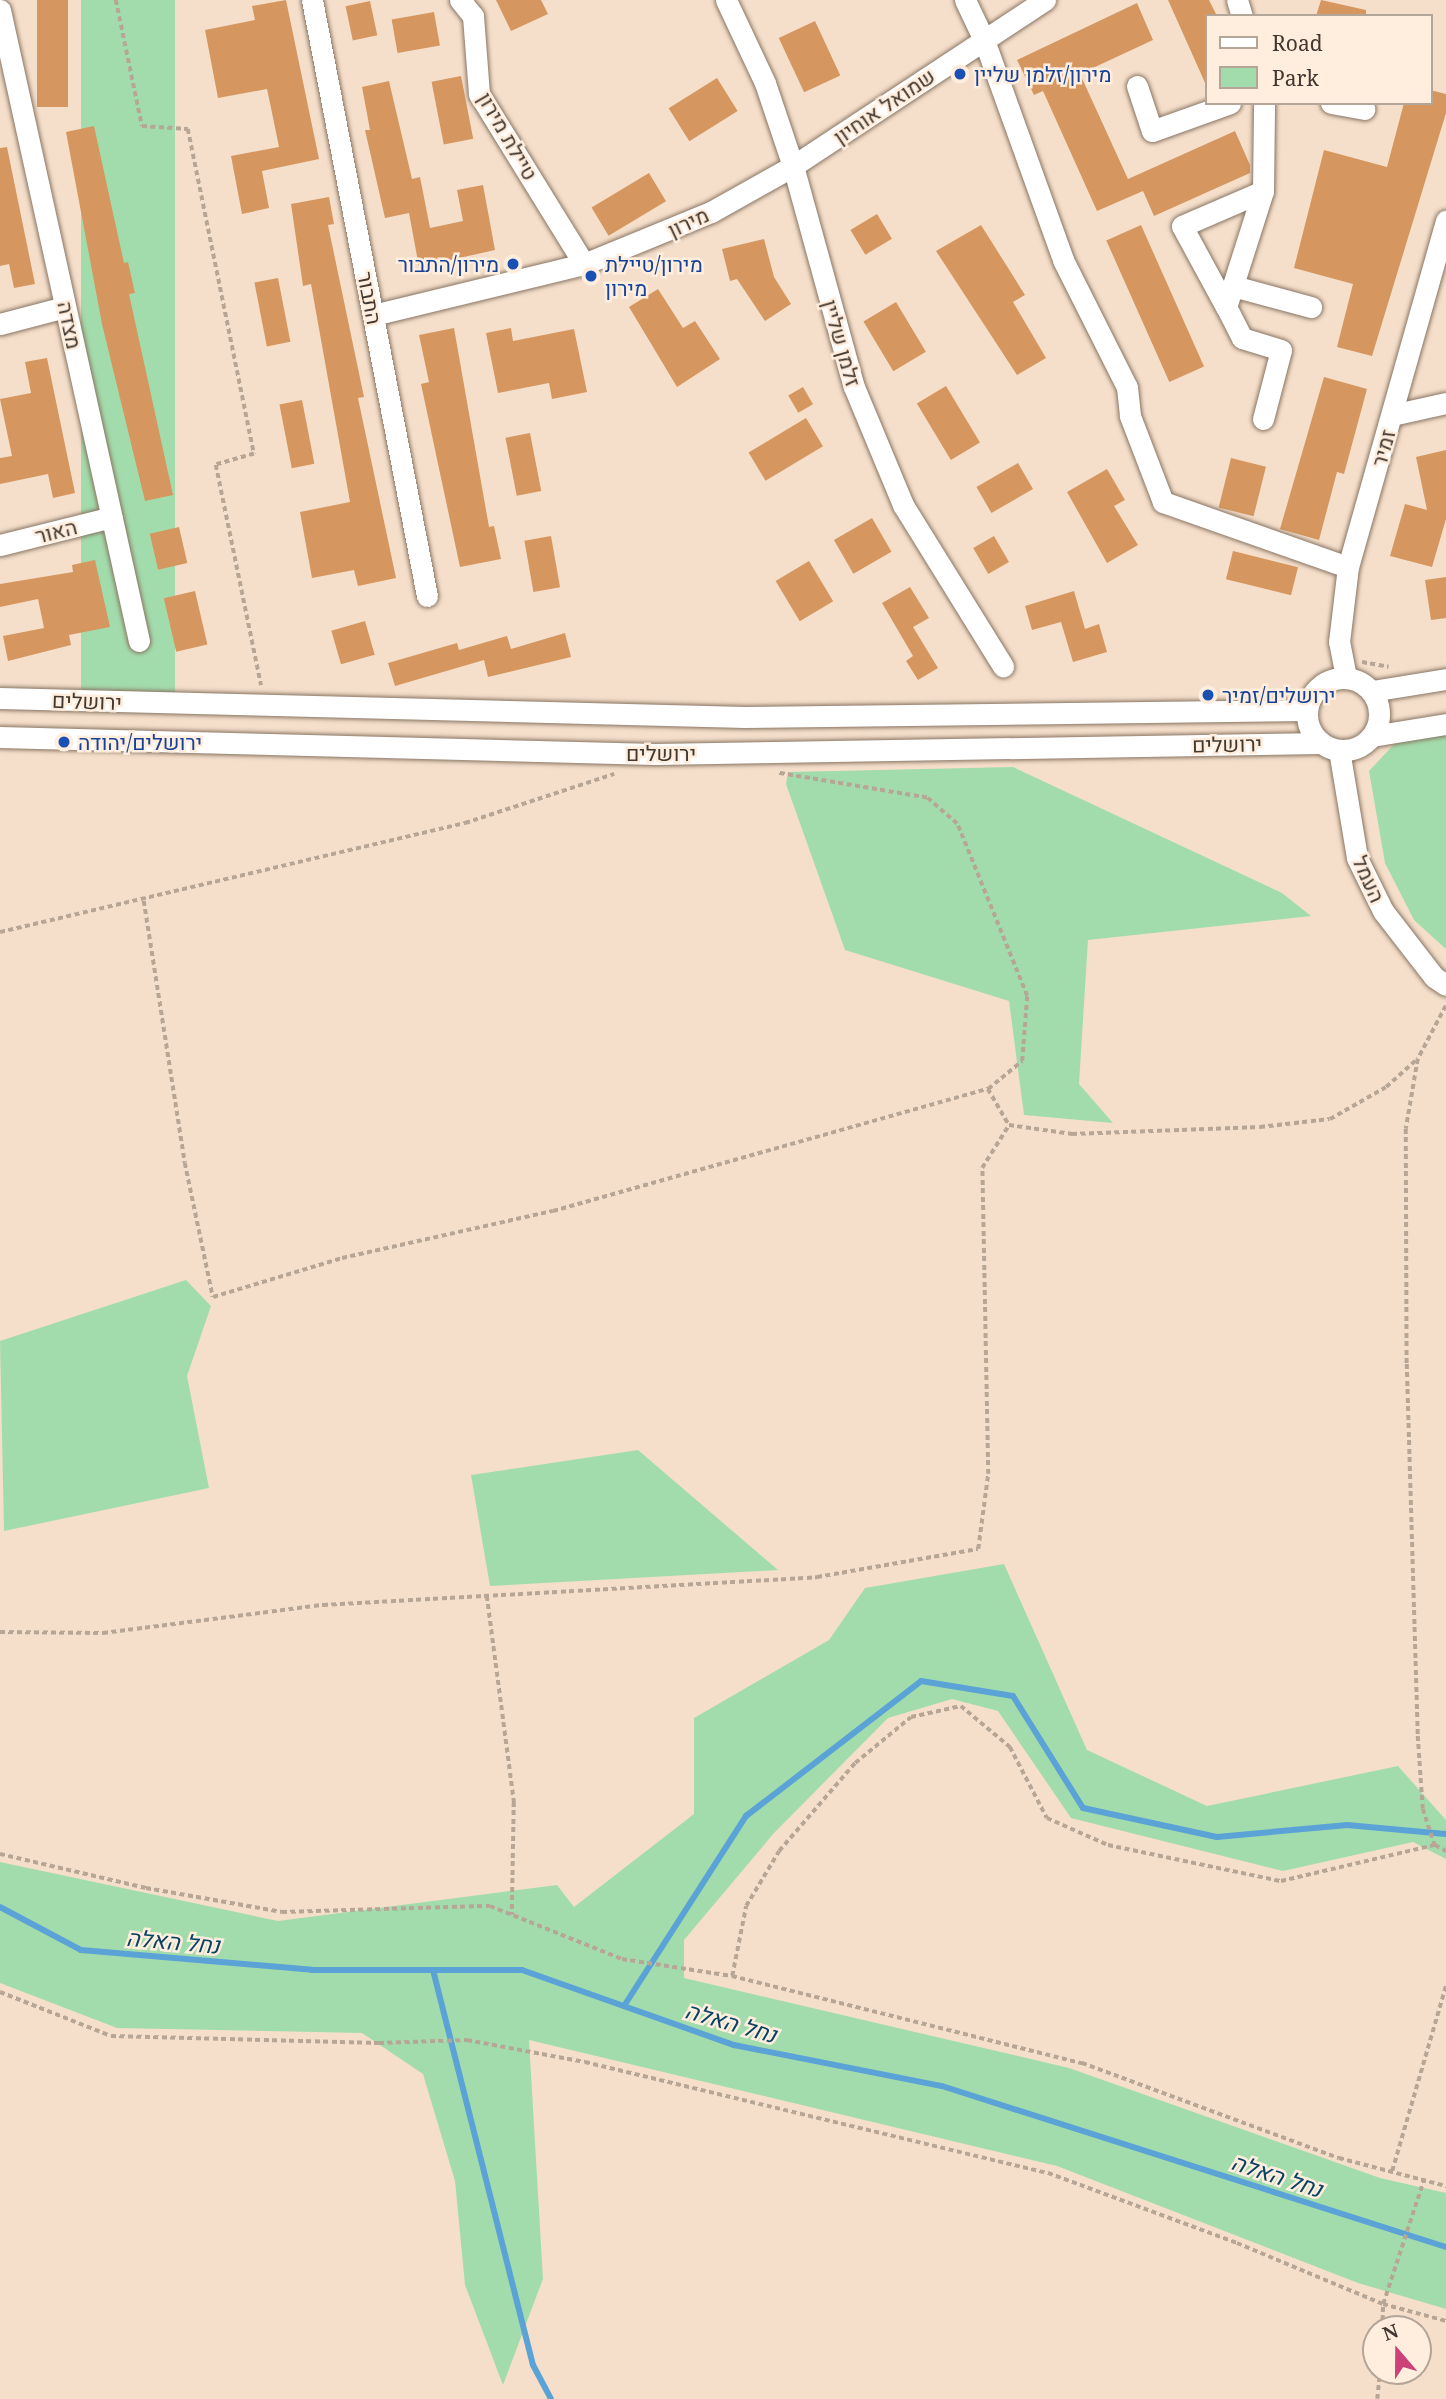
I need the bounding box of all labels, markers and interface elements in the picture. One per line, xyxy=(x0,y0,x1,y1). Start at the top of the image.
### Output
legend xyxy=(1204,14,1432,105)
text: Road xyxy=(1272,29,1323,57)
place label: מירון/זלמן שליין xyxy=(974,61,1111,87)
street label: שמואל אוחיון xyxy=(829,63,939,149)
text: Park xyxy=(1272,64,1319,92)
marker: מירון/זלמן שליין xyxy=(952,66,968,82)
street label: טיילת מירון xyxy=(473,88,543,184)
street label: מירון xyxy=(664,202,712,242)
place label: מירון/התבור xyxy=(398,251,499,277)
place label: מירון/טיילת מירון xyxy=(605,251,703,301)
marker: מירון/התבור xyxy=(505,256,521,272)
marker: מירון/טיילת מירון xyxy=(583,268,599,284)
street label: התבור xyxy=(353,270,387,326)
street label: זלמן שליין xyxy=(818,297,866,389)
street label: מצדה xyxy=(53,299,87,351)
street label: זמיר xyxy=(1366,427,1400,469)
street label: האור xyxy=(32,514,80,548)
place label: ירושלים/זמיר xyxy=(1222,682,1335,708)
street label: ירושלים xyxy=(52,687,122,715)
marker: ירושלים/זמיר xyxy=(1200,687,1216,703)
place label: ירושלים/יהודה xyxy=(78,729,202,755)
street label: ירושלים xyxy=(1192,731,1262,757)
marker: ירושלים/יהודה xyxy=(56,734,72,750)
street label: ירושלים xyxy=(626,740,696,766)
street label: העמל xyxy=(1348,852,1390,906)
water label: נחל האלה xyxy=(125,1923,221,1959)
water label: נחל האלה xyxy=(682,1996,780,2048)
water label: נחל האלה xyxy=(1228,2147,1326,2203)
north arrow xyxy=(1362,2315,1432,2385)
text: N xyxy=(1379,2317,1402,2347)

